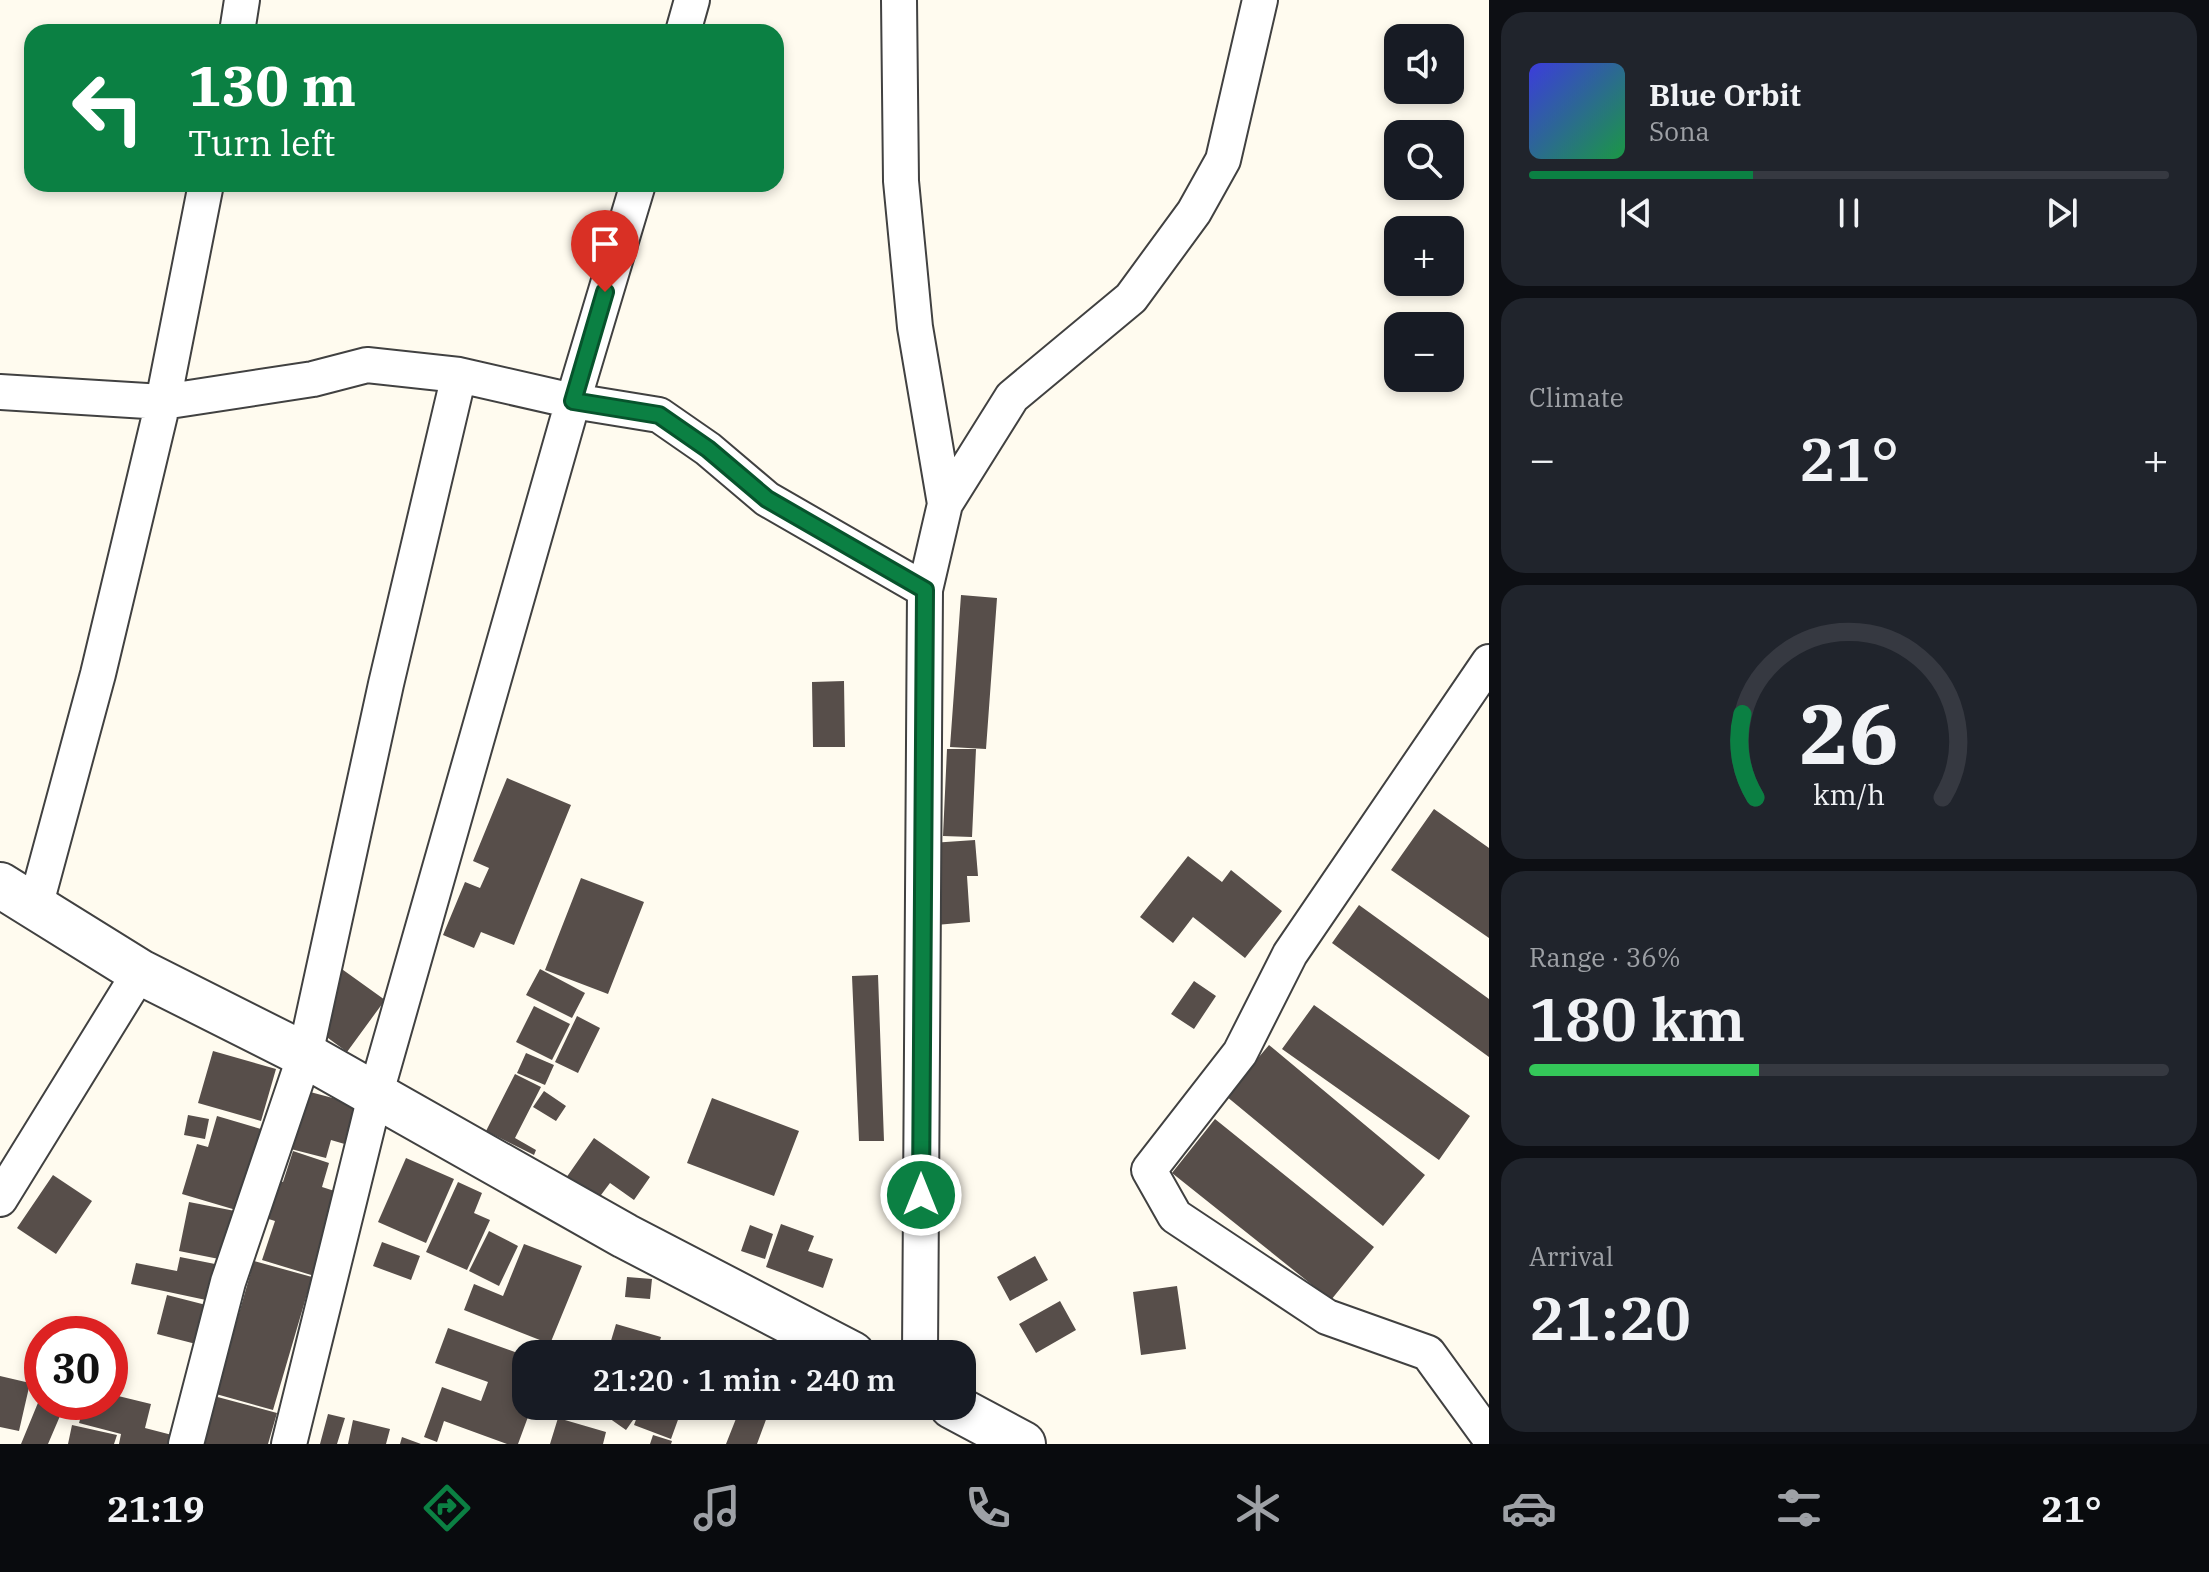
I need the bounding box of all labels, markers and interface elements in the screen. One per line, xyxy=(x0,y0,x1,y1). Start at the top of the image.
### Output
map controls xyxy=(1384,24,1464,392)
button: sound xyxy=(1384,24,1464,104)
text: 130 m xyxy=(188,49,356,121)
icon: left xyxy=(56,56,160,160)
text: Blue Orbit xyxy=(1649,75,1801,114)
text: Sona xyxy=(1649,114,1710,148)
text: Turn left xyxy=(188,119,335,166)
button: search xyxy=(1384,120,1464,200)
icon: previous xyxy=(1614,191,1658,235)
icon: pause xyxy=(1827,191,1871,235)
icon: next xyxy=(2040,191,2084,235)
pin xyxy=(571,210,639,292)
button: + xyxy=(1384,216,1464,296)
icon: arrive xyxy=(583,222,627,266)
button: − xyxy=(1384,312,1464,392)
text: Climate xyxy=(1529,380,1624,414)
text: 21° xyxy=(1799,419,1899,498)
text: − xyxy=(1529,430,1555,487)
text: + xyxy=(2143,430,2169,487)
text: 26 xyxy=(1799,679,1899,787)
text: km/h xyxy=(1813,776,1885,813)
text: Range · 36% xyxy=(1529,940,1681,974)
text: 180 km xyxy=(1529,979,1745,1058)
position arrow xyxy=(879,1153,963,1237)
text: Arrival xyxy=(1529,1239,1614,1273)
text: 21:20 xyxy=(1529,1278,1691,1357)
speed limit sign: 30 xyxy=(24,1316,128,1420)
text: 21:20 · 1 min · 240 m xyxy=(593,1360,895,1399)
icon: directions xyxy=(419,1480,475,1536)
icon: music xyxy=(689,1480,745,1536)
icon: phone xyxy=(960,1480,1016,1536)
icon: climate xyxy=(1230,1480,1286,1536)
icon: car xyxy=(1501,1480,1557,1536)
icon: filters xyxy=(1771,1480,1827,1536)
text: 21:19 xyxy=(107,1485,205,1532)
text: 21° xyxy=(2042,1485,2102,1532)

